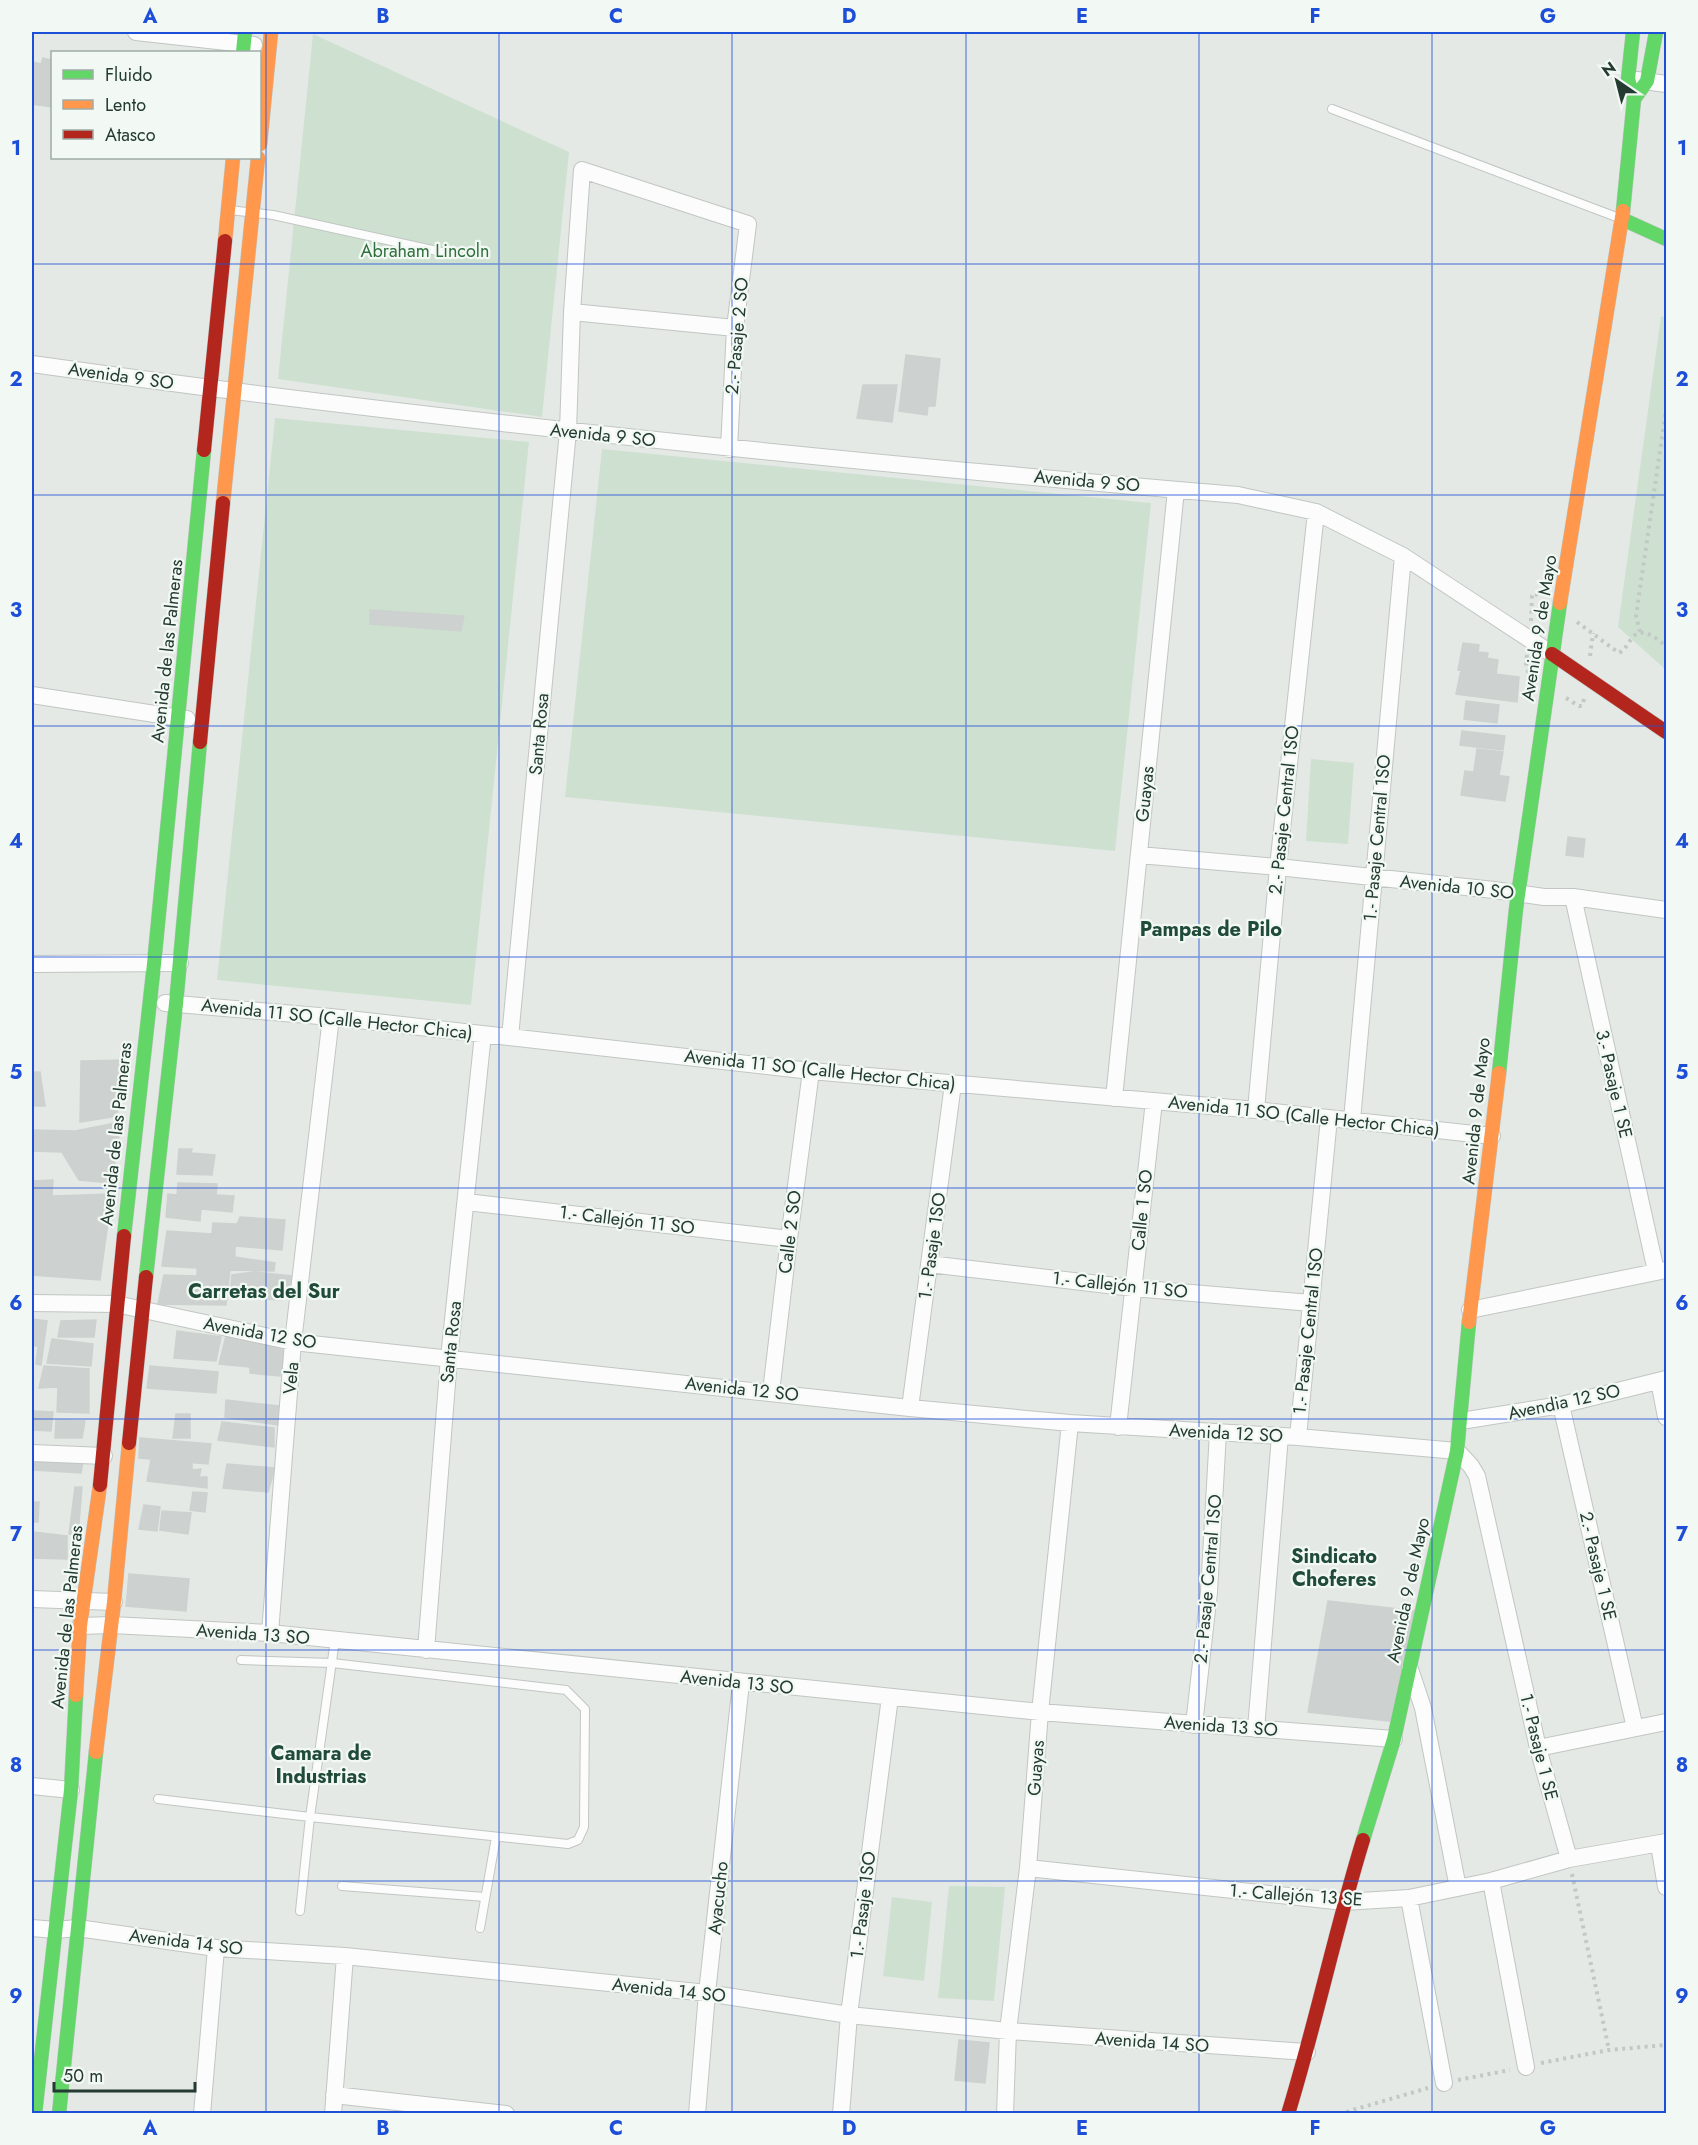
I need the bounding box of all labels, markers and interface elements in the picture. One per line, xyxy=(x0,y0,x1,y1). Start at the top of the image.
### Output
text: A xyxy=(142,2,158,31)
text: B xyxy=(376,2,390,31)
text: C xyxy=(609,2,623,31)
text: D xyxy=(842,2,856,31)
text: E xyxy=(1076,2,1088,31)
text: F xyxy=(1309,2,1321,31)
text: G xyxy=(1540,2,1556,31)
legend xyxy=(51,51,261,159)
north arrow xyxy=(1587,51,1647,111)
text: N xyxy=(1597,56,1620,82)
text: Fluido xyxy=(105,62,153,88)
text: Lento xyxy=(105,92,146,118)
text: Atasco xyxy=(105,122,156,148)
text: 1 xyxy=(11,134,21,163)
text: 1 xyxy=(1677,134,1687,163)
park label: Abraham Lincoln xyxy=(361,238,489,264)
street label: 2.- Pasaje 2 SO xyxy=(719,276,755,396)
street label: Avenida 9 SO xyxy=(67,356,175,396)
text: 2 xyxy=(9,365,23,394)
text: 2 xyxy=(1675,365,1689,394)
street label: Avenida 9 SO xyxy=(549,417,657,453)
street label: Avenida 9 SO xyxy=(1033,463,1141,499)
street label: Avenida 9 de Mayo xyxy=(1515,553,1563,703)
street label: Avenida de las Palmeras xyxy=(144,558,190,744)
text: 3 xyxy=(10,596,22,625)
text: 3 xyxy=(1676,596,1688,625)
street label: Santa Rosa xyxy=(522,692,556,776)
street label: 2.- Pasaje Central 1SO xyxy=(1262,724,1306,896)
street label: 1.- Pasaje Central 1SO xyxy=(1357,753,1397,923)
street label: Guayas xyxy=(1129,765,1161,823)
text: 4 xyxy=(9,827,23,856)
text: 4 xyxy=(1675,827,1689,856)
street label: Avenida 10 SO xyxy=(1399,868,1515,906)
district label: Pampas de Pilo xyxy=(1140,915,1282,944)
street label: Avenida 11 SO (Calle Hector Chica) xyxy=(200,992,474,1046)
street label: 3.- Pasaje 1 SE xyxy=(1589,1027,1639,1141)
street label: Avenida 9 de Mayo xyxy=(1455,1036,1497,1186)
street label: Avenida de las Palmeras xyxy=(93,1041,139,1227)
street label: Avenida 11 SO (Calle Hector Chica) xyxy=(683,1043,957,1097)
text: 5 xyxy=(10,1058,23,1087)
text: 5 xyxy=(1676,1058,1689,1087)
street label: Avenida 11 SO (Calle Hector Chica) xyxy=(1167,1089,1441,1143)
street label: Calle 1 SO xyxy=(1125,1168,1159,1252)
street label: Calle 2 SO xyxy=(772,1189,808,1275)
street label: 1.- Pasaje 1SO xyxy=(912,1191,952,1301)
street label: 1.- Callejón 11 SO xyxy=(558,1199,696,1241)
street label: 1.- Pasaje Central 1SO xyxy=(1286,1246,1330,1416)
street label: 1.- Callejón 11 SO xyxy=(1051,1265,1189,1305)
district label: Carretas del Sur xyxy=(188,1277,341,1306)
text: 6 xyxy=(9,1289,23,1318)
text: 6 xyxy=(1675,1289,1689,1318)
street label: Santa Rosa xyxy=(434,1300,468,1384)
street label: Avenida 12 SO xyxy=(202,1310,318,1356)
street label: Vela xyxy=(277,1361,305,1395)
street label: Avenida 12 SO xyxy=(684,1370,800,1408)
street label: Avendia 12 SO xyxy=(1505,1377,1623,1427)
street label: Avenida 12 SO xyxy=(1168,1417,1284,1449)
street label: 2.- Pasaje Central 1SO xyxy=(1188,1493,1228,1665)
street label: 2.- Pasaje 1 SE xyxy=(1573,1509,1623,1623)
street label: Avenida 9 de Mayo xyxy=(1380,1515,1436,1665)
text: 7 xyxy=(10,1520,23,1549)
text: 7 xyxy=(1676,1520,1689,1549)
street label: Avenida de las Palmeras xyxy=(44,1524,90,1710)
district label: Sindicato Choferes xyxy=(1291,1542,1377,1594)
street label: Avenida 13 SO xyxy=(195,1617,311,1651)
street label: Avenida 13 SO xyxy=(679,1663,795,1701)
street label: 1.- Pasaje 1 SE xyxy=(1513,1691,1565,1803)
street label: Avenida 13 SO xyxy=(1163,1709,1279,1743)
district label: Camara de Industrias xyxy=(271,1739,371,1791)
street label: Guayas xyxy=(1021,1739,1051,1797)
text: 8 xyxy=(10,1751,22,1780)
text: 8 xyxy=(1676,1751,1688,1780)
street label: 1.- Pasaje 1SO xyxy=(844,1850,882,1960)
street label: Ayacucho xyxy=(701,1860,735,1936)
street label: 1.- Callejón 13 SE xyxy=(1229,1877,1363,1913)
street label: Avenida 14 SO xyxy=(128,1922,244,1962)
street label: Avenida 14 SO xyxy=(611,1971,727,2009)
text: 9 xyxy=(9,1982,23,2011)
text: 9 xyxy=(1675,1982,1689,2011)
street label: Avenida 14 SO xyxy=(1094,2025,1210,2059)
scale bar xyxy=(54,2055,195,2093)
text: 50 m xyxy=(63,2063,103,2089)
text: A xyxy=(142,2114,158,2143)
text: B xyxy=(376,2114,390,2143)
text: C xyxy=(609,2114,623,2143)
text: D xyxy=(842,2114,856,2143)
text: E xyxy=(1076,2114,1088,2143)
text: F xyxy=(1309,2114,1321,2143)
text: G xyxy=(1540,2114,1556,2143)

